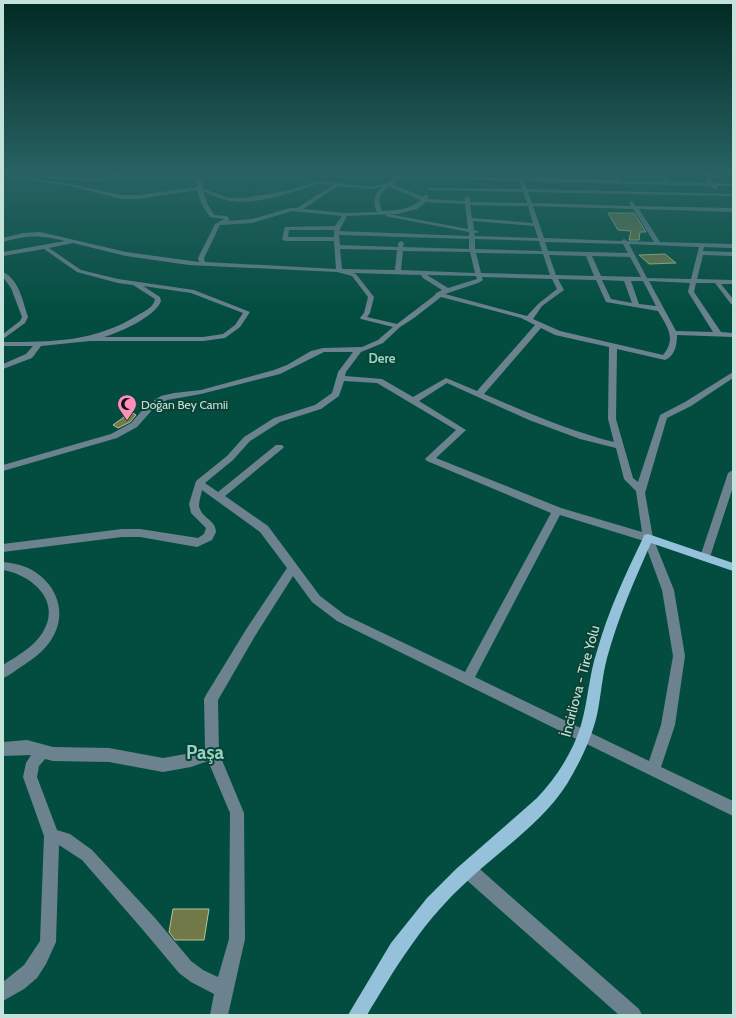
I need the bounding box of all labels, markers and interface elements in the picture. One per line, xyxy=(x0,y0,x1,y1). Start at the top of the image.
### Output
district label: Dere xyxy=(369,350,396,366)
mosque icon: Doğan Bey Camii xyxy=(116,393,138,421)
place label: Doğan Bey Camii xyxy=(141,397,228,412)
street label: İncirliova - Tire Yolu xyxy=(556,623,604,739)
district label: Paşa xyxy=(186,741,225,764)

